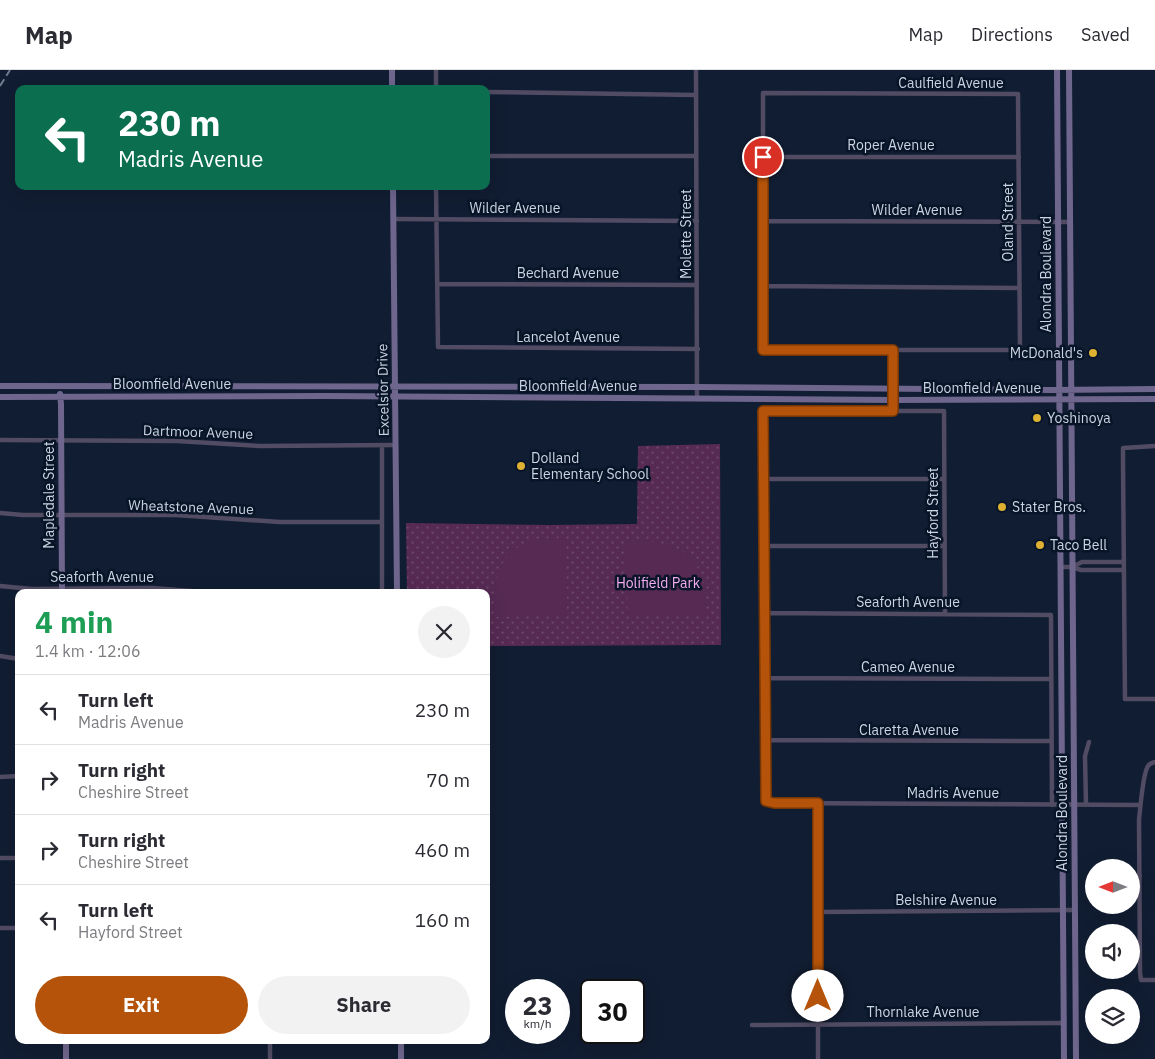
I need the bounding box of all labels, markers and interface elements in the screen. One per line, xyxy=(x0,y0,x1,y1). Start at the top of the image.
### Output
text: Map xyxy=(25,19,73,51)
text: Map xyxy=(908,23,943,46)
text: Directions xyxy=(971,23,1053,46)
text: Saved xyxy=(1081,23,1130,46)
street label: Caulfield Avenue xyxy=(898,74,1004,92)
text: 230 m xyxy=(118,100,221,146)
icon: left xyxy=(35,105,100,170)
pin xyxy=(742,136,784,178)
street label: Roper Avenue xyxy=(847,136,935,154)
icon: arrive xyxy=(749,143,777,171)
text: Madris Avenue xyxy=(118,144,263,173)
street label: Oland Street xyxy=(999,182,1017,261)
street label: Molette Street xyxy=(677,189,695,279)
street label: Wilder Avenue xyxy=(470,199,561,217)
street label: Wilder Avenue xyxy=(872,201,963,219)
street label: Alondra Boulevard xyxy=(1037,216,1055,332)
street label: Bechard Avenue xyxy=(517,264,620,282)
street label: Lancelot Avenue xyxy=(516,328,620,346)
street label: Excelsior Drive xyxy=(373,343,393,436)
place label: McDonald's xyxy=(1010,344,1083,362)
marker: McDonald's xyxy=(1087,347,1099,359)
street label: Bloomfield Avenue xyxy=(113,375,232,393)
street label: Bloomfield Avenue xyxy=(519,377,638,395)
street label: Bloomfield Avenue xyxy=(923,379,1042,397)
place label: Yoshinoya xyxy=(1047,409,1111,427)
marker: Yoshinoya xyxy=(1031,412,1043,424)
street label: Dartmoor Avenue xyxy=(143,421,254,443)
street label: Mapledale Street xyxy=(40,441,58,549)
place label: Dolland Elementary School xyxy=(531,449,649,483)
marker: Dolland Elementary School xyxy=(515,460,527,472)
street label: Hayford Street xyxy=(924,467,942,559)
street label: Wheatstone Avenue xyxy=(128,496,254,518)
place label: Stater Bros. xyxy=(1012,498,1086,516)
marker: Stater Bros. xyxy=(996,501,1008,513)
place label: Taco Bell xyxy=(1050,536,1107,554)
marker: Taco Bell xyxy=(1034,539,1046,551)
street label: Seaforth Avenue xyxy=(50,568,154,586)
park label: Holifield Park xyxy=(616,574,701,592)
street label: Seaforth Avenue xyxy=(856,593,960,611)
text: 4 min xyxy=(35,602,113,641)
button: close xyxy=(418,606,470,658)
text: 1.4 km · 12:06 xyxy=(35,641,141,661)
street label: Cameo Avenue xyxy=(861,658,955,676)
text: Turn left xyxy=(78,688,154,712)
icon: left xyxy=(35,696,63,724)
text: 230 m xyxy=(415,698,470,722)
text: Madris Avenue xyxy=(78,712,184,732)
street label: Claretta Avenue xyxy=(859,721,959,739)
street label: Alondra Boulevard xyxy=(1053,755,1071,871)
text: Turn right xyxy=(78,758,165,782)
icon: right xyxy=(35,766,63,794)
text: 70 m xyxy=(426,768,470,792)
text: Cheshire Street xyxy=(78,782,189,802)
street label: Madris Avenue xyxy=(907,784,1000,802)
text: Turn right xyxy=(78,828,165,852)
icon: right xyxy=(35,836,63,864)
text: 460 m xyxy=(415,838,470,862)
text: Cheshire Street xyxy=(78,852,189,872)
north arrow xyxy=(1085,859,1140,914)
map controls xyxy=(1085,859,1140,1044)
street label: Belshire Avenue xyxy=(895,891,997,909)
text: Turn left xyxy=(78,898,154,922)
icon: left xyxy=(35,906,63,934)
text: 160 m xyxy=(415,908,470,932)
text: Hayford Street xyxy=(78,922,183,942)
button: sound xyxy=(1085,924,1140,979)
position arrow xyxy=(791,969,843,1021)
button: Exit xyxy=(35,976,248,1034)
button: Share xyxy=(258,976,470,1034)
speed limit sign: 30 xyxy=(580,979,645,1044)
text: 23 xyxy=(522,989,553,1022)
button: layers xyxy=(1085,989,1140,1044)
street label: Thornlake Avenue xyxy=(866,1003,980,1021)
text: km/h xyxy=(523,1016,552,1031)

